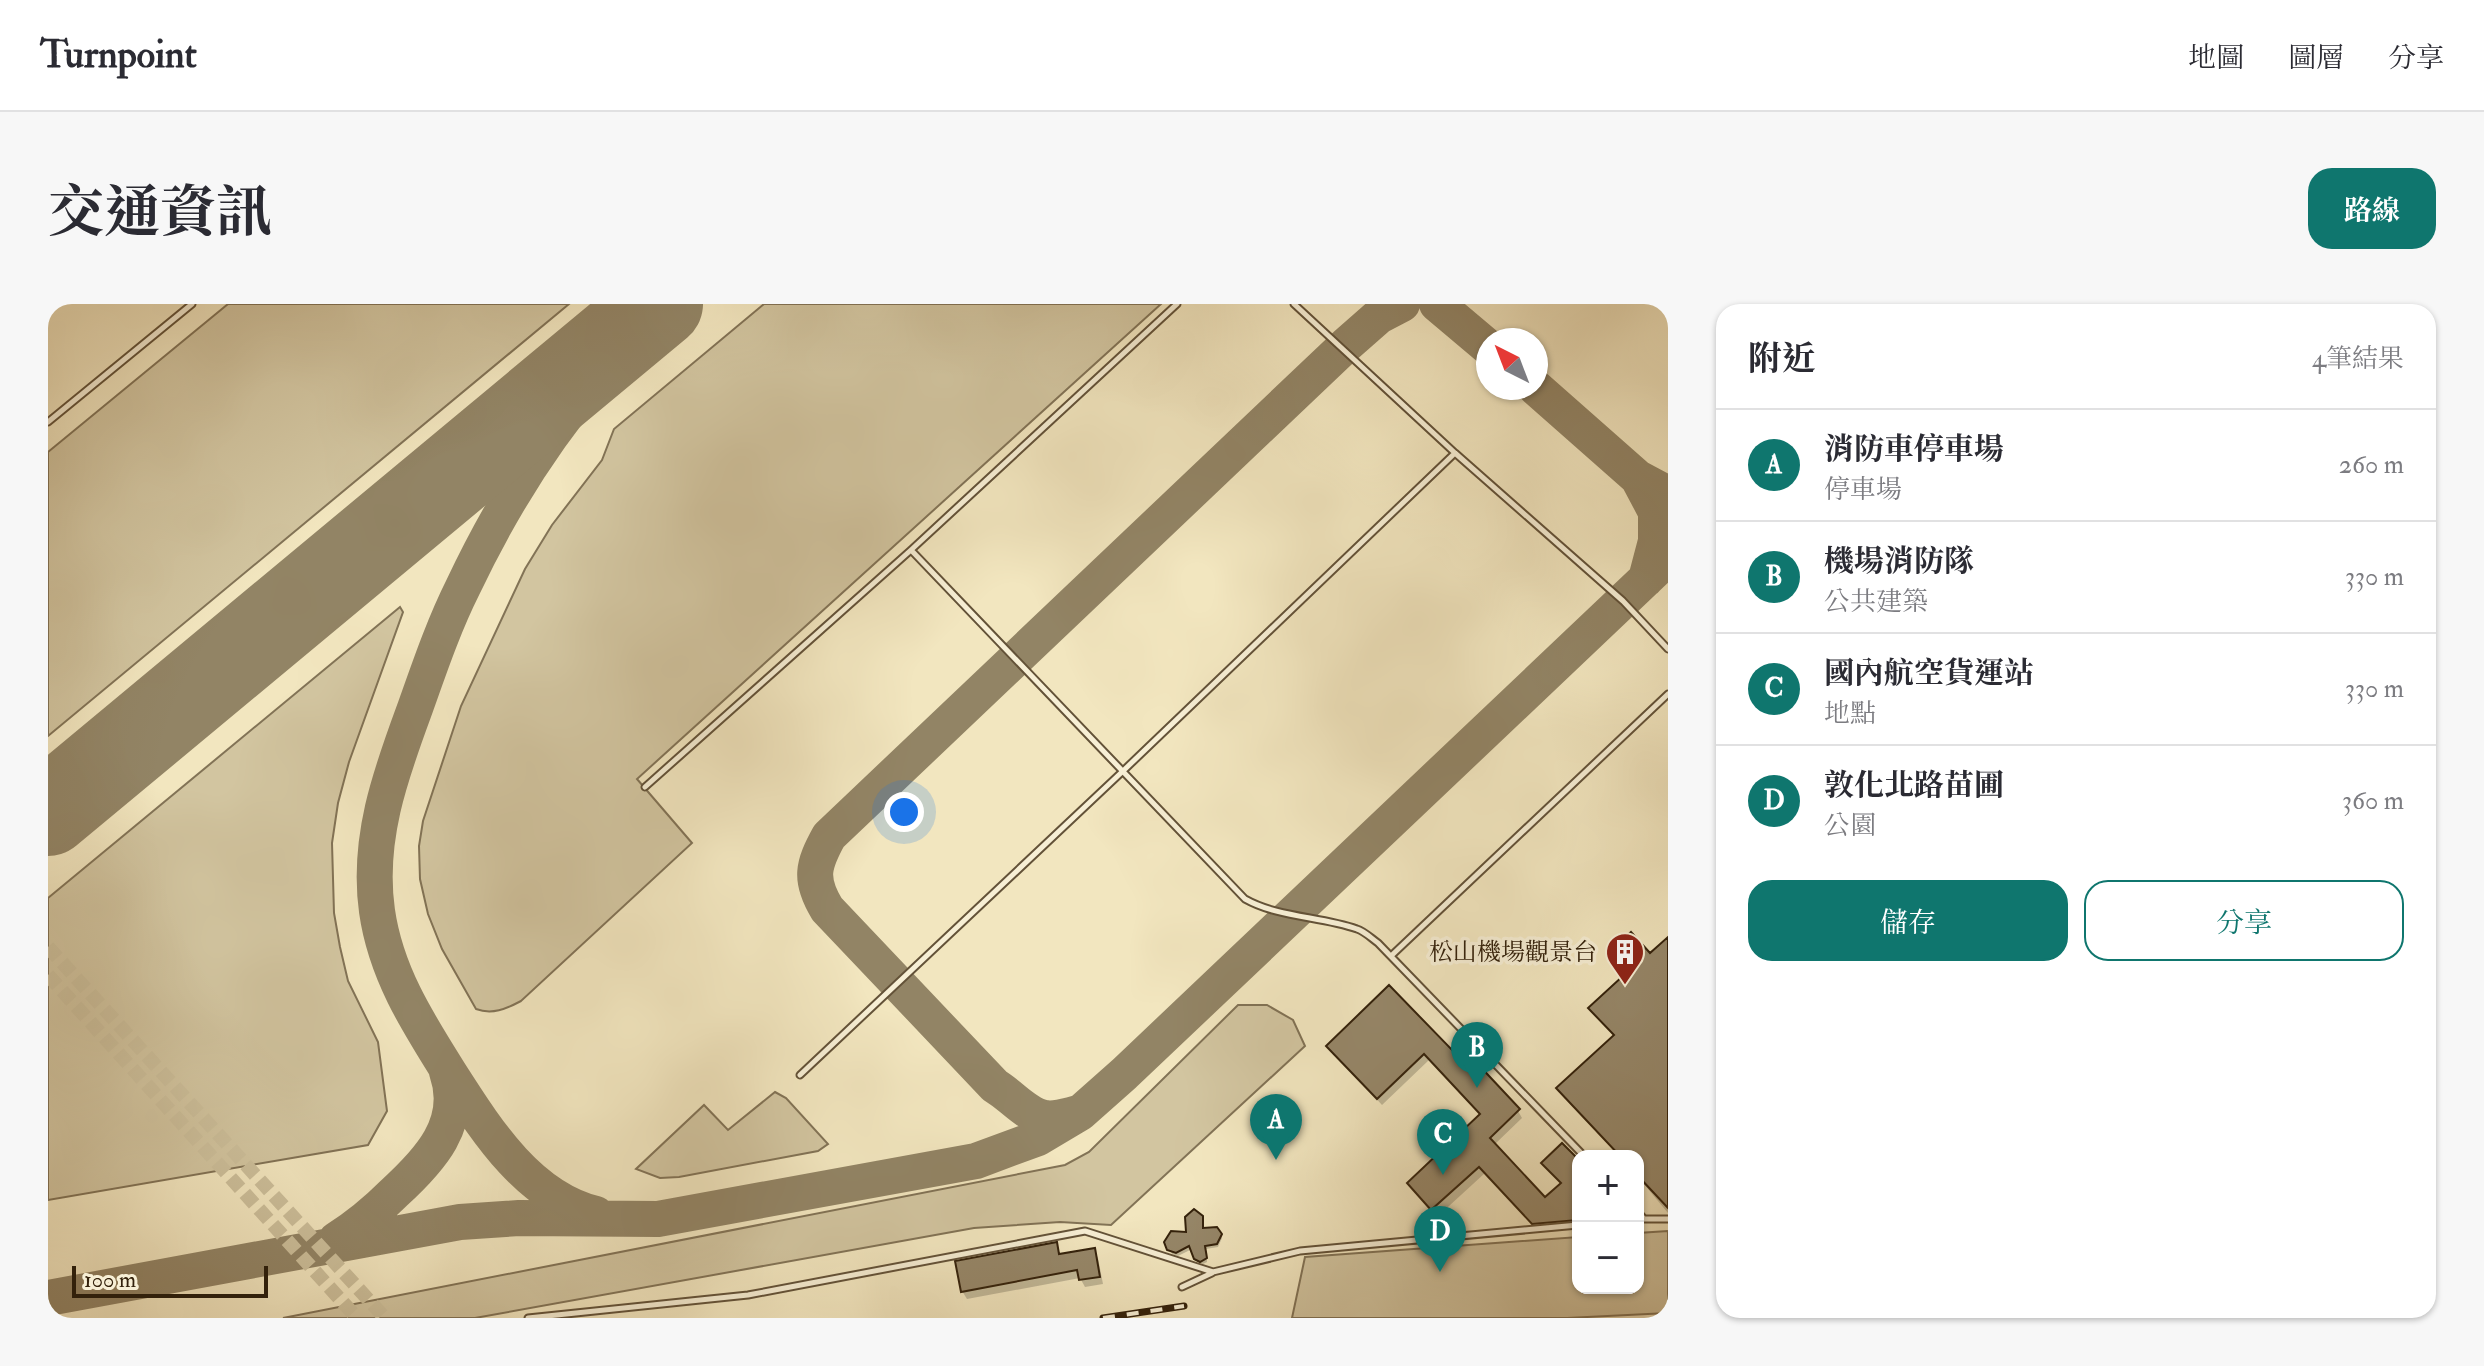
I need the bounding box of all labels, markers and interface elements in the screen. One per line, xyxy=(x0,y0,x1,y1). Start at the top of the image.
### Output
text: Turnpoint xyxy=(40,31,197,79)
text: 地圖 xyxy=(2188,41,2244,76)
text: 圖層 xyxy=(2288,41,2344,76)
text: 分享 xyxy=(2388,41,2444,76)
button: 路線 xyxy=(2308,168,2436,249)
text: 交通資訊 xyxy=(48,178,272,249)
north arrow xyxy=(1476,328,1548,400)
text: 附近 xyxy=(1748,338,1816,381)
text: 4筆結果 xyxy=(2312,343,2404,375)
text: 消防車停車場 xyxy=(1824,431,2004,468)
text: A xyxy=(1766,449,1782,481)
text: 260 m xyxy=(2339,449,2404,481)
text: 停車場 xyxy=(1824,474,1902,506)
text: 機場消防隊 xyxy=(1824,543,1974,580)
text: B xyxy=(1765,561,1783,593)
text: 330 m xyxy=(2345,561,2404,593)
text: 公共建築 xyxy=(1824,586,1928,618)
text: 國內航空貨運站 xyxy=(1824,655,2034,692)
text: C xyxy=(1764,673,1784,705)
text: 330 m xyxy=(2345,673,2404,705)
text: 地點 xyxy=(1824,698,1876,730)
text: 敦化北路苗圃 xyxy=(1824,767,2004,804)
text: D xyxy=(1763,785,1785,817)
text: 360 m xyxy=(2342,785,2404,817)
your location xyxy=(884,792,924,832)
text: 公園 xyxy=(1824,810,1876,842)
button: 儲存 xyxy=(1748,880,2068,961)
button: 分享 xyxy=(2084,880,2404,961)
building icon: 松山機場觀景台 xyxy=(1604,931,1646,986)
place label: 松山機場觀景台 xyxy=(1429,937,1597,968)
pin: B xyxy=(1451,1022,1503,1088)
pin: A xyxy=(1250,1094,1302,1160)
pin: C xyxy=(1417,1109,1469,1175)
map controls xyxy=(1572,1150,1644,1294)
button: + xyxy=(1572,1150,1644,1222)
pin: D xyxy=(1414,1206,1466,1272)
button: − xyxy=(1572,1222,1644,1294)
scale bar xyxy=(72,1262,268,1298)
text: 100 m xyxy=(84,1266,136,1294)

